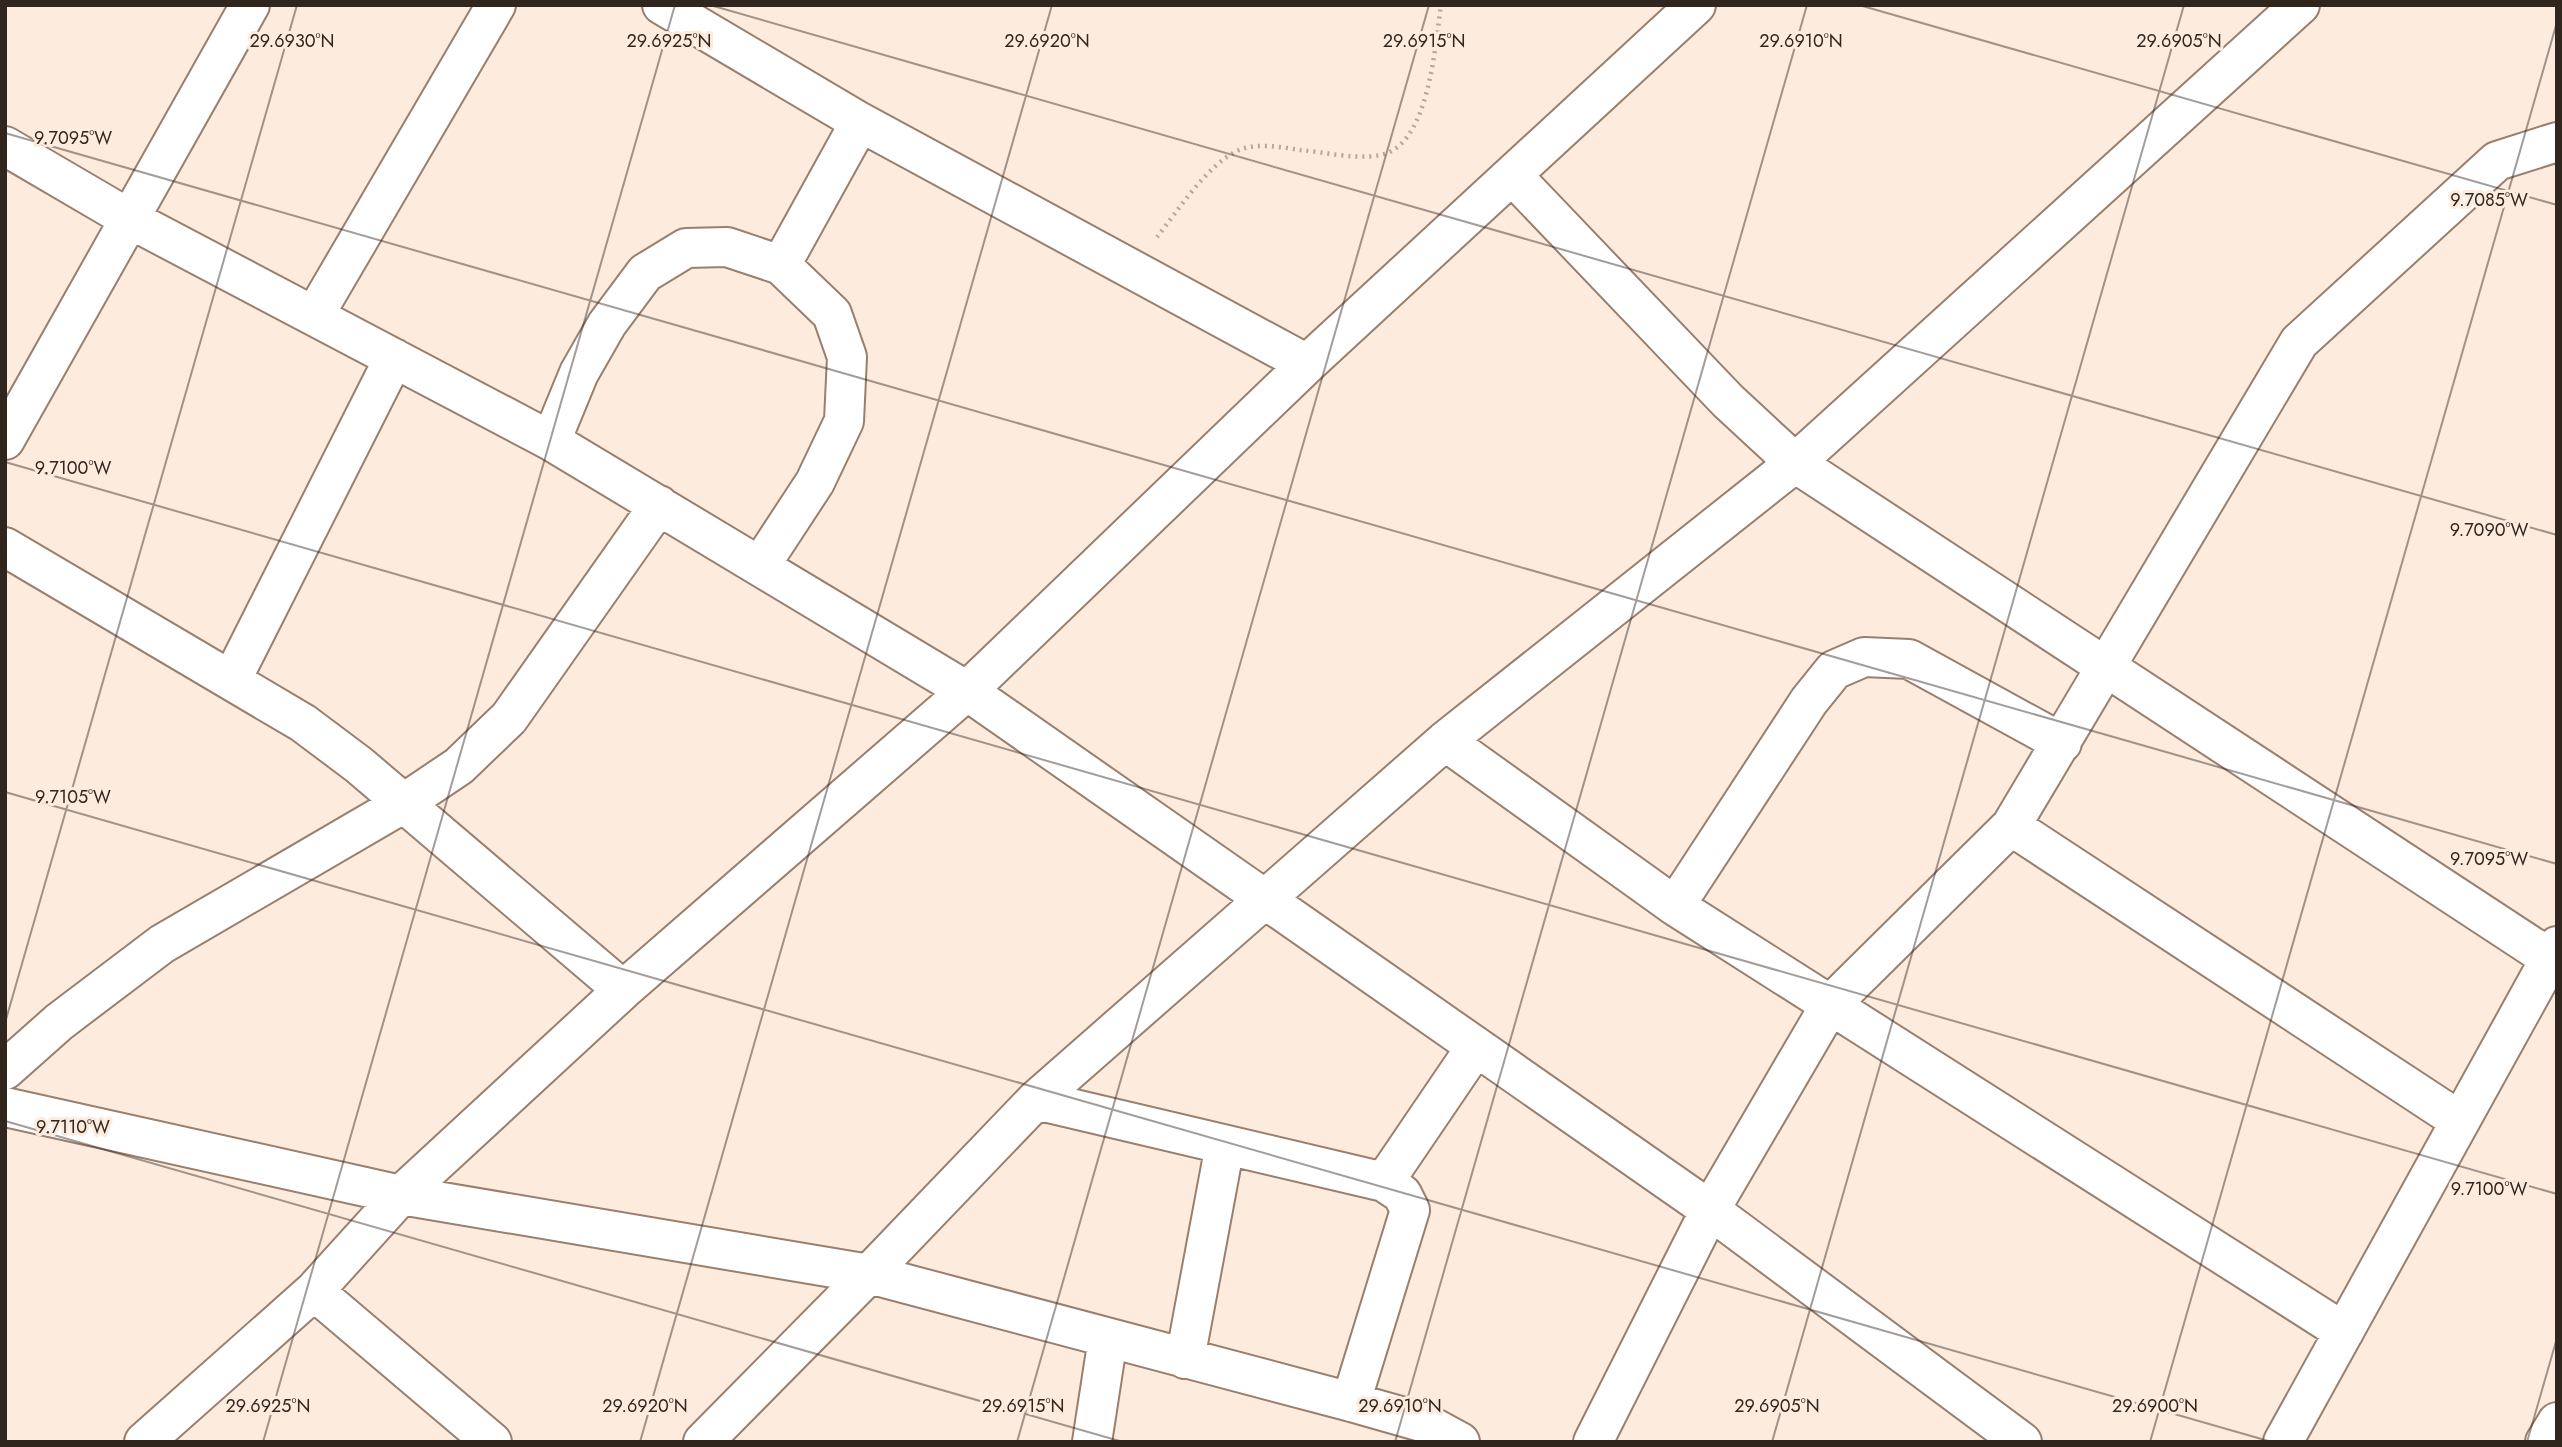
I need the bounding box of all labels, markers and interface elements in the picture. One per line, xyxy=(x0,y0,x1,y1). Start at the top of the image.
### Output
text: 29.6930°N xyxy=(249,28,335,54)
text: 29.6925°N xyxy=(627,28,711,54)
text: 29.6920°N xyxy=(1004,28,1090,54)
text: 29.6915°N xyxy=(1383,28,1465,54)
text: 29.6910°N xyxy=(1759,28,1843,54)
text: 29.6905°N xyxy=(2136,28,2222,54)
text: 9.7095°W xyxy=(34,125,112,151)
text: 9.7085°W xyxy=(2450,187,2528,213)
text: 9.7100°W xyxy=(35,455,111,481)
text: 9.7090°W xyxy=(2450,517,2529,543)
text: 9.7105°W xyxy=(35,784,111,810)
text: 9.7095°W xyxy=(2450,846,2528,872)
text: 9.7110°W xyxy=(36,1114,110,1140)
text: 9.7100°W xyxy=(2451,1176,2527,1202)
text: 29.6925°N xyxy=(226,1393,310,1419)
text: 29.6920°N xyxy=(602,1393,688,1419)
text: 29.6915°N xyxy=(982,1393,1064,1419)
text: 29.6910°N xyxy=(1358,1393,1442,1419)
text: 29.6905°N xyxy=(1734,1393,1820,1419)
text: 29.6900°N xyxy=(2112,1393,2198,1419)

